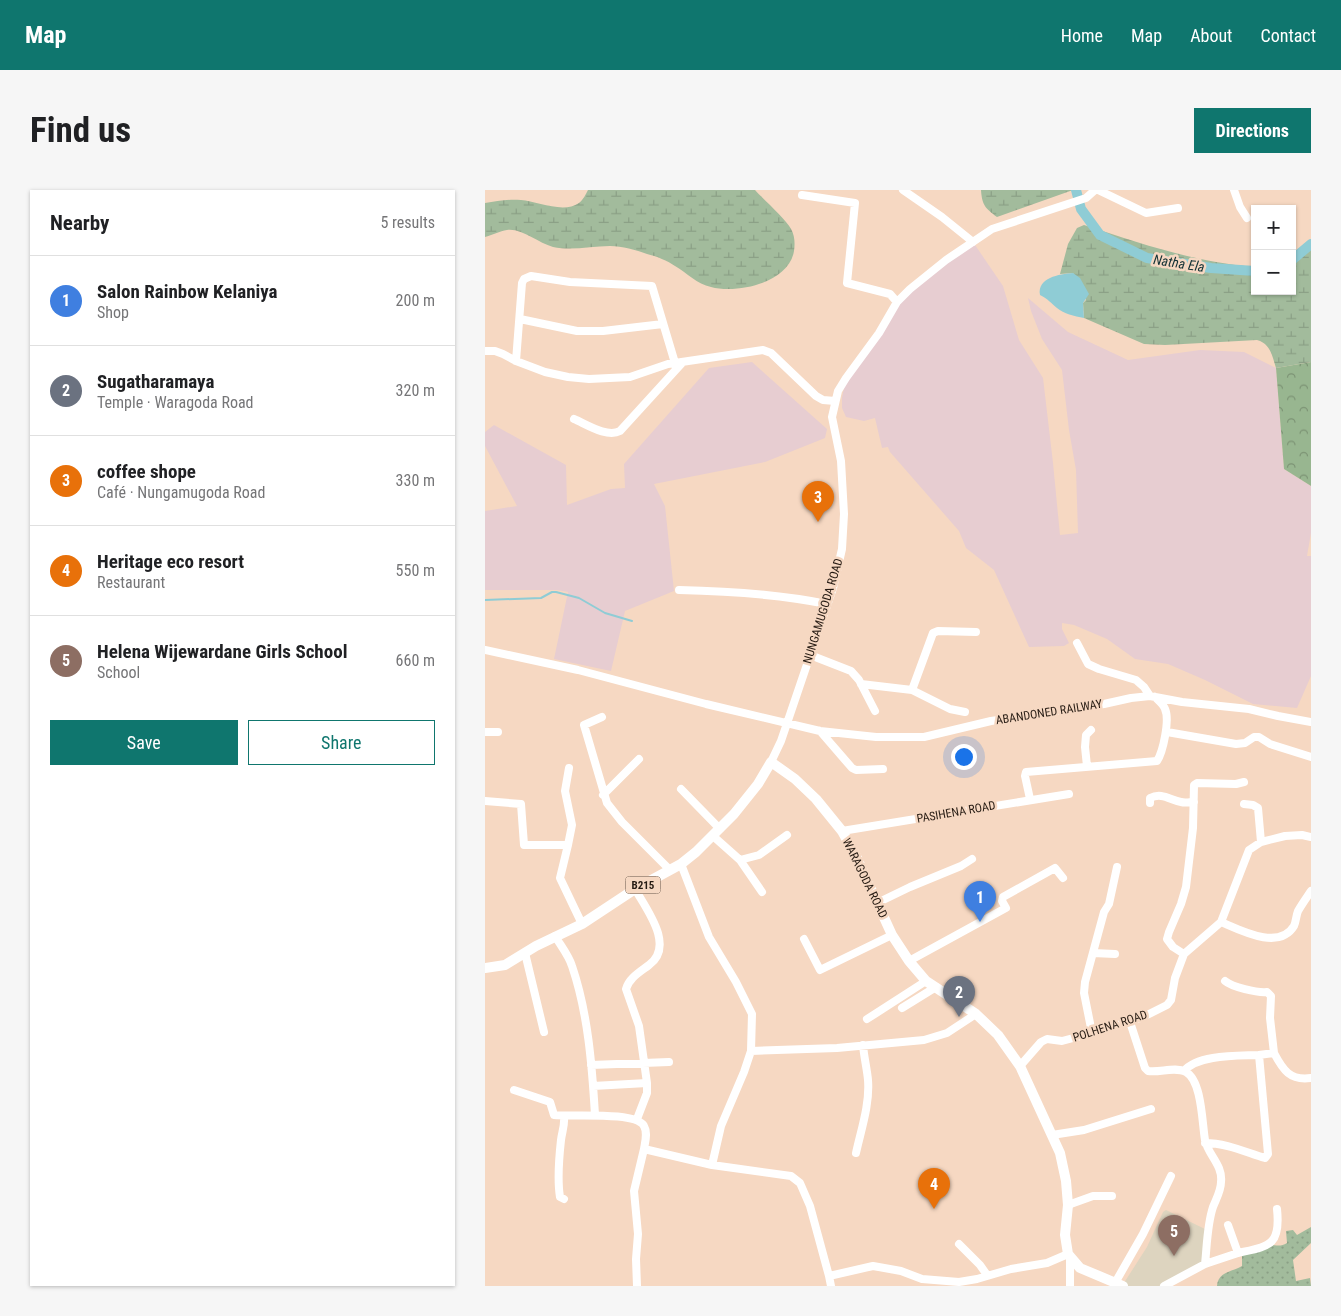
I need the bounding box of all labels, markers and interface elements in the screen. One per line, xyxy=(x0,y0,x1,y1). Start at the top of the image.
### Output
text: Map xyxy=(25,21,66,49)
text: Home xyxy=(1061,25,1103,46)
text: Map xyxy=(1131,25,1162,46)
text: About xyxy=(1190,25,1232,46)
text: Contact xyxy=(1260,25,1316,46)
button: Directions xyxy=(1194,108,1311,153)
text: Find us xyxy=(30,110,131,151)
map controls xyxy=(1251,205,1296,295)
button: + xyxy=(1251,205,1296,250)
text: Nearby xyxy=(50,211,109,235)
text: 5 results xyxy=(380,213,435,232)
button: − xyxy=(1251,250,1296,295)
water label: Natha Ela xyxy=(1152,251,1206,275)
text: Salon Rainbow Kelaniya xyxy=(97,280,278,303)
text: 1 xyxy=(62,291,70,310)
text: 200 m xyxy=(396,291,435,310)
text: Shop xyxy=(97,303,129,322)
text: Sugatharamaya xyxy=(97,370,214,393)
text: 2 xyxy=(62,381,70,400)
text: 320 m xyxy=(396,381,435,400)
text: Temple · Waragoda Road xyxy=(97,393,254,412)
text: coffee shope xyxy=(97,460,196,483)
text: 3 xyxy=(62,471,70,490)
text: 330 m xyxy=(396,471,435,490)
pin: 3 xyxy=(802,481,834,522)
text: Café · Nungamugoda Road xyxy=(97,483,265,502)
text: Heritage eco resort xyxy=(97,550,244,573)
street label: NUNGAMUGODA ROAD xyxy=(800,557,846,665)
text: 4 xyxy=(62,561,70,580)
text: 550 m xyxy=(396,561,435,580)
text: Restaurant xyxy=(97,573,165,592)
text: Helena Wijewardane Girls School xyxy=(97,640,347,663)
text: 5 xyxy=(62,651,70,670)
text: 660 m xyxy=(396,651,435,670)
text: School xyxy=(97,663,140,682)
street label: ABANDONED RAILWAY xyxy=(995,697,1104,727)
button: Save xyxy=(50,720,238,765)
button: Share xyxy=(248,720,435,765)
your location xyxy=(951,744,977,770)
street label: PASIHENA ROAD xyxy=(915,798,997,826)
street label: WARAGODA ROAD xyxy=(840,836,890,920)
road number: B215 xyxy=(625,876,661,894)
pin: 1 xyxy=(964,881,996,922)
pin: 2 xyxy=(943,976,975,1017)
street label: POLHENA ROAD xyxy=(1071,1007,1149,1045)
pin: 4 xyxy=(918,1168,950,1209)
pin: 5 xyxy=(1158,1215,1190,1256)

